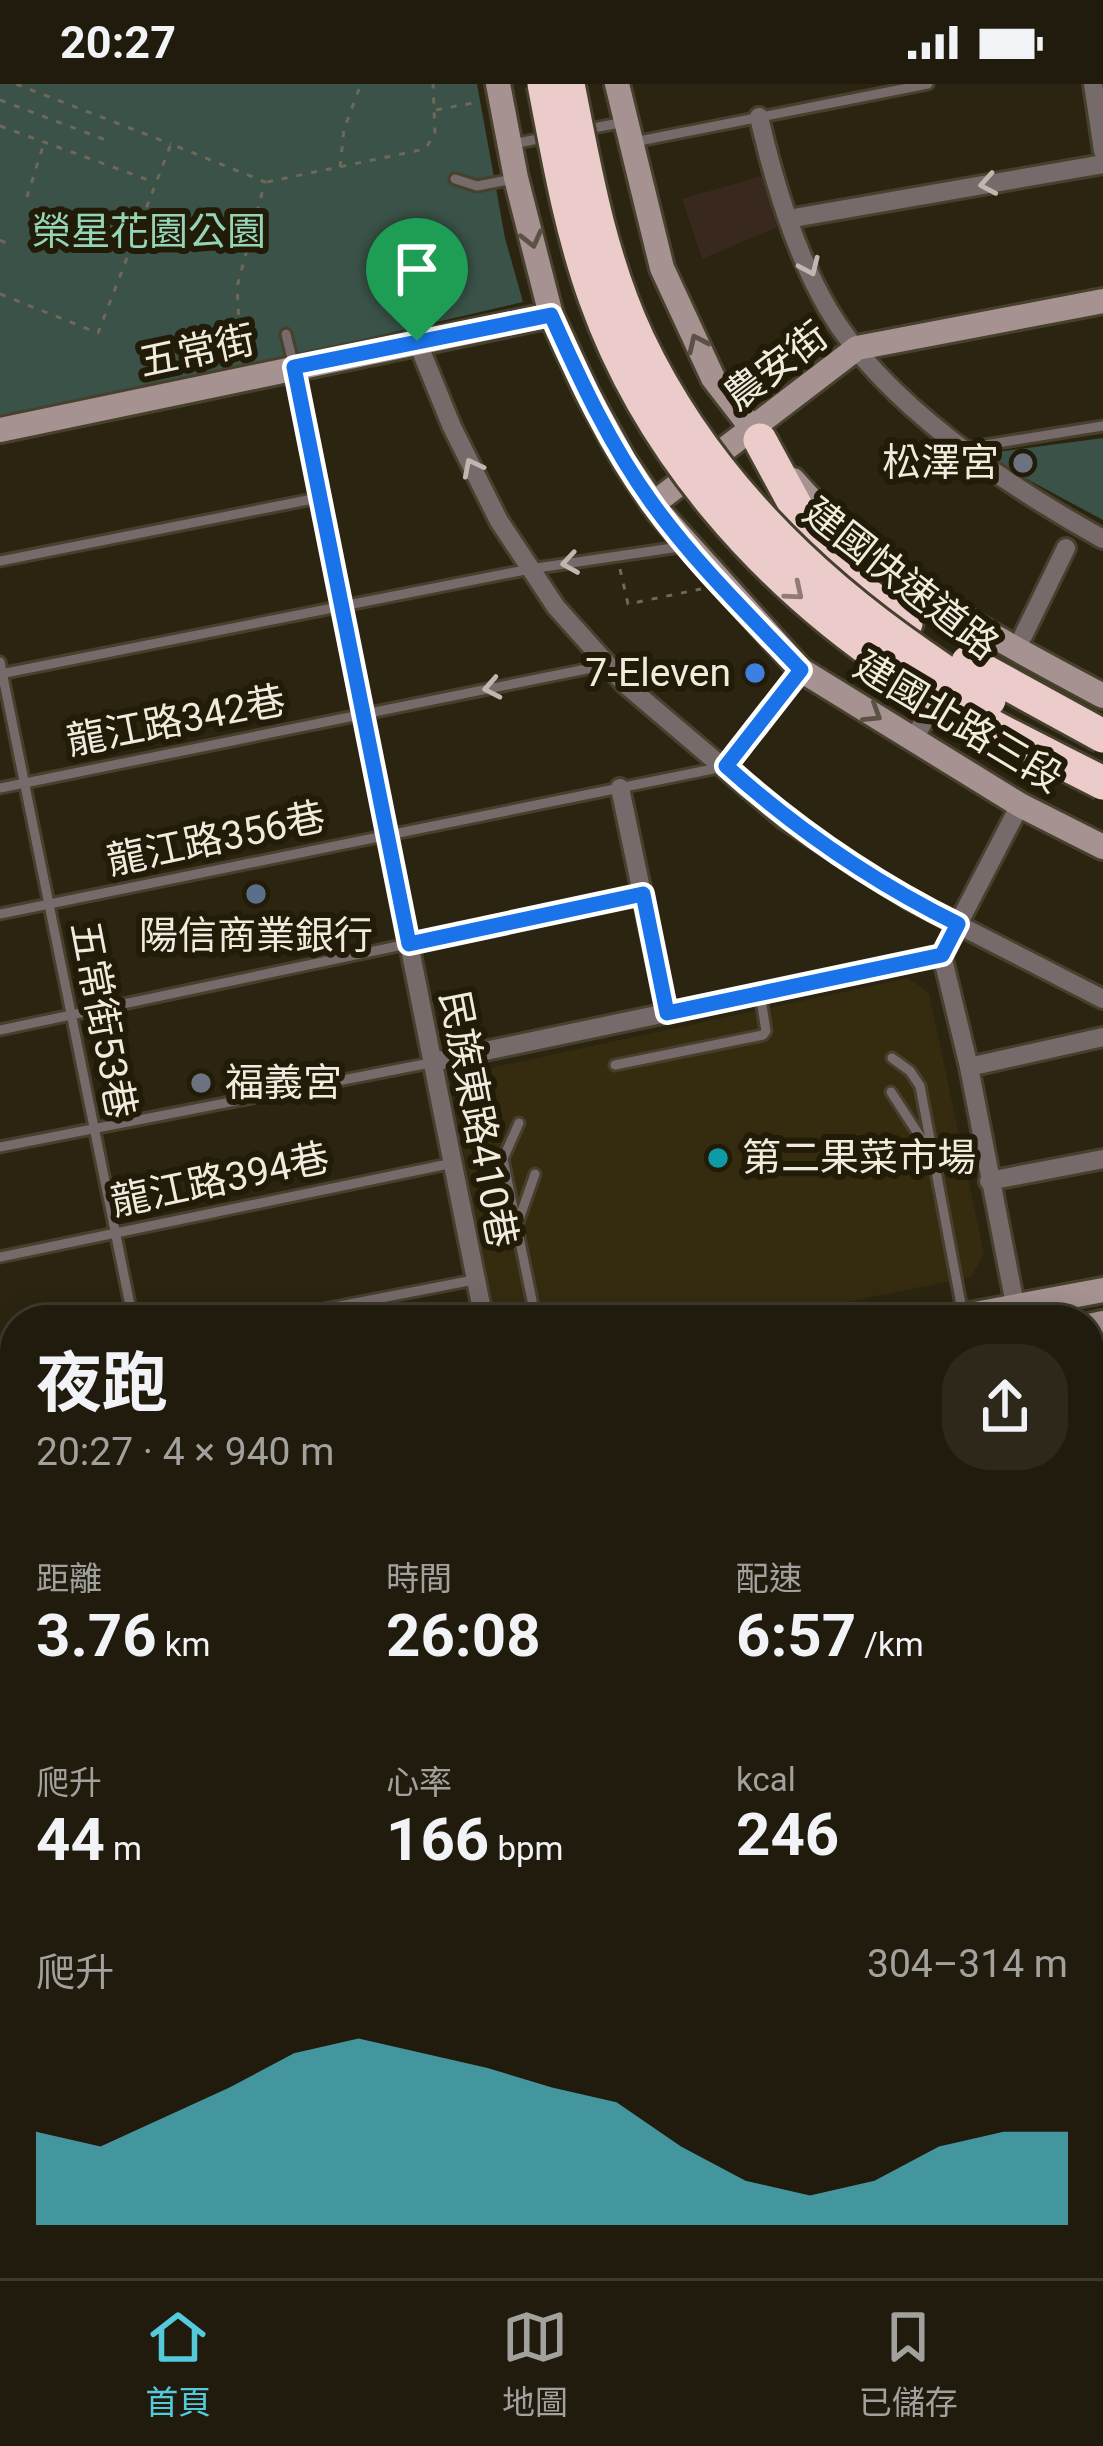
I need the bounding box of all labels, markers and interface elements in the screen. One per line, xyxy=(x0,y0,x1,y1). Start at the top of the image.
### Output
text: 20:27 xyxy=(60,16,176,69)
one-way arrow xyxy=(978,171,998,196)
park label: 榮星花園公園 xyxy=(32,209,266,255)
pin xyxy=(366,218,468,341)
one-way arrow xyxy=(517,229,542,249)
icon: arrive xyxy=(384,236,450,302)
one-way arrow xyxy=(795,255,819,276)
street label: 農安街 xyxy=(715,312,837,420)
street label: 五常街 xyxy=(135,316,259,386)
one-way arrow xyxy=(688,334,711,355)
place label: 松澤宮 xyxy=(882,440,999,486)
marker: 松澤宮 xyxy=(1010,450,1036,476)
one-way arrow xyxy=(464,458,487,480)
street label: 建國快速道路 xyxy=(795,489,1007,669)
one-way arrow xyxy=(560,549,580,575)
one-way arrow xyxy=(781,577,803,599)
street label: 建國北路三段 xyxy=(846,642,1070,802)
place label: 7-Eleven xyxy=(585,650,731,696)
marker: 7-Eleven xyxy=(742,660,768,686)
one-way arrow xyxy=(483,674,503,700)
street label: 龍江路342巷 xyxy=(63,677,289,765)
one-way arrow xyxy=(859,700,881,722)
street label: 龍江路356巷 xyxy=(103,793,329,885)
marker: 陽信商業銀行 xyxy=(243,881,269,907)
place label: 陽信商業銀行 xyxy=(139,913,373,959)
street label: 五常街53巷 xyxy=(61,918,145,1122)
street label: 民族東路410巷 xyxy=(431,987,525,1251)
place label: 福義宮 xyxy=(225,1060,342,1106)
marker: 福義宮 xyxy=(188,1070,214,1096)
street label: 龍江路394巷 xyxy=(107,1134,333,1226)
place label: 第二果菜市場 xyxy=(742,1135,976,1181)
marker: 第二果菜市場 xyxy=(705,1145,731,1171)
button: share xyxy=(942,1344,1068,1470)
text: 夜跑 xyxy=(36,1345,168,1422)
text: 20:27 · 4 × 940 m xyxy=(36,1429,334,1475)
text: 距離 xyxy=(36,1559,102,1598)
text: 時間 xyxy=(386,1559,452,1598)
text: 配速 xyxy=(736,1559,802,1598)
text: 3.76 xyxy=(36,1600,157,1671)
text: 26:08 xyxy=(386,1600,541,1671)
text: 6:57 xyxy=(736,1600,856,1671)
text: km xyxy=(157,1625,211,1664)
text: /km xyxy=(856,1625,924,1664)
text: kcal xyxy=(736,1760,796,1799)
text: 爬升 xyxy=(36,1763,102,1802)
text: 心率 xyxy=(386,1763,452,1802)
text: 246 xyxy=(736,1799,839,1870)
text: 44 xyxy=(36,1804,105,1875)
text: 166 xyxy=(386,1804,489,1875)
text: m xyxy=(105,1829,142,1868)
text: bpm xyxy=(489,1829,563,1868)
text: 304–314 m xyxy=(867,1941,1068,1987)
text: 爬升 xyxy=(36,1950,114,1996)
tab: 首頁 xyxy=(145,2304,211,2424)
tab: 地圖 xyxy=(502,2304,568,2424)
tab: 已儲存 xyxy=(859,2304,958,2424)

